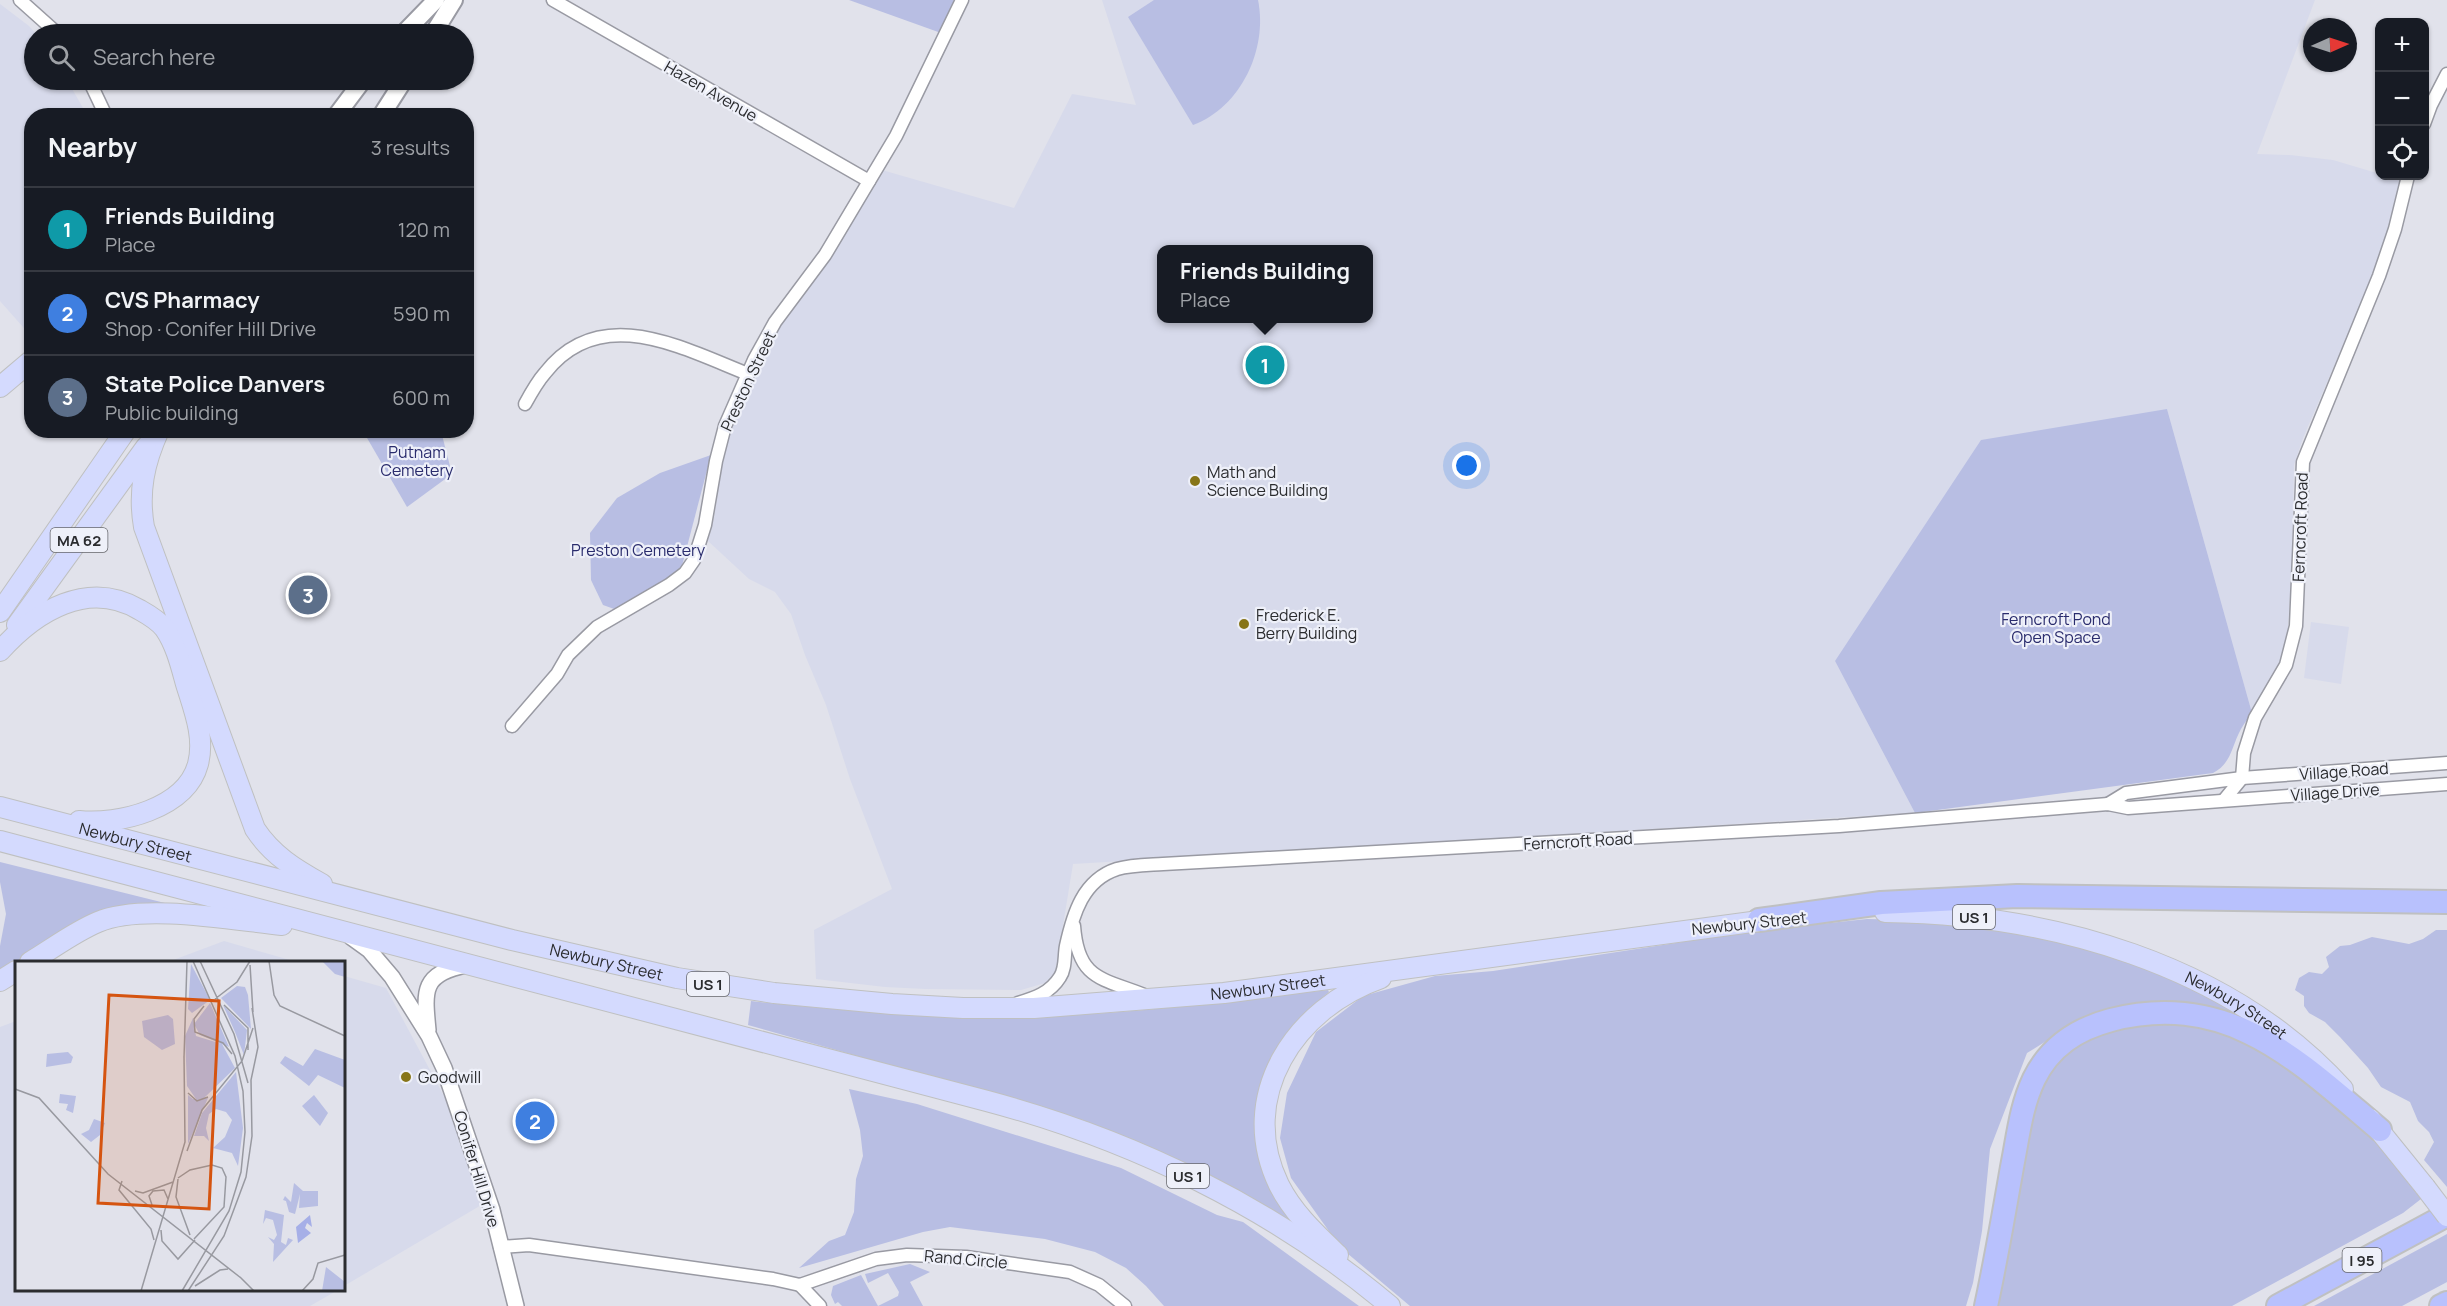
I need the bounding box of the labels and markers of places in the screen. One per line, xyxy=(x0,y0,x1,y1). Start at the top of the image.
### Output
pin: 1 xyxy=(1246,342,1284,388)
place label: Math and Science Building xyxy=(1207,461,1328,501)
marker: Math and Science Building xyxy=(1188,474,1202,488)
pin: 3 xyxy=(288,572,328,618)
place label: Frederick E. Berry Building xyxy=(1256,604,1357,644)
marker: Frederick E. Berry Building xyxy=(1237,617,1251,631)
place label: Goodwill xyxy=(418,1066,481,1088)
marker: Goodwill xyxy=(399,1070,413,1084)
pin: 2 xyxy=(516,1098,554,1144)

